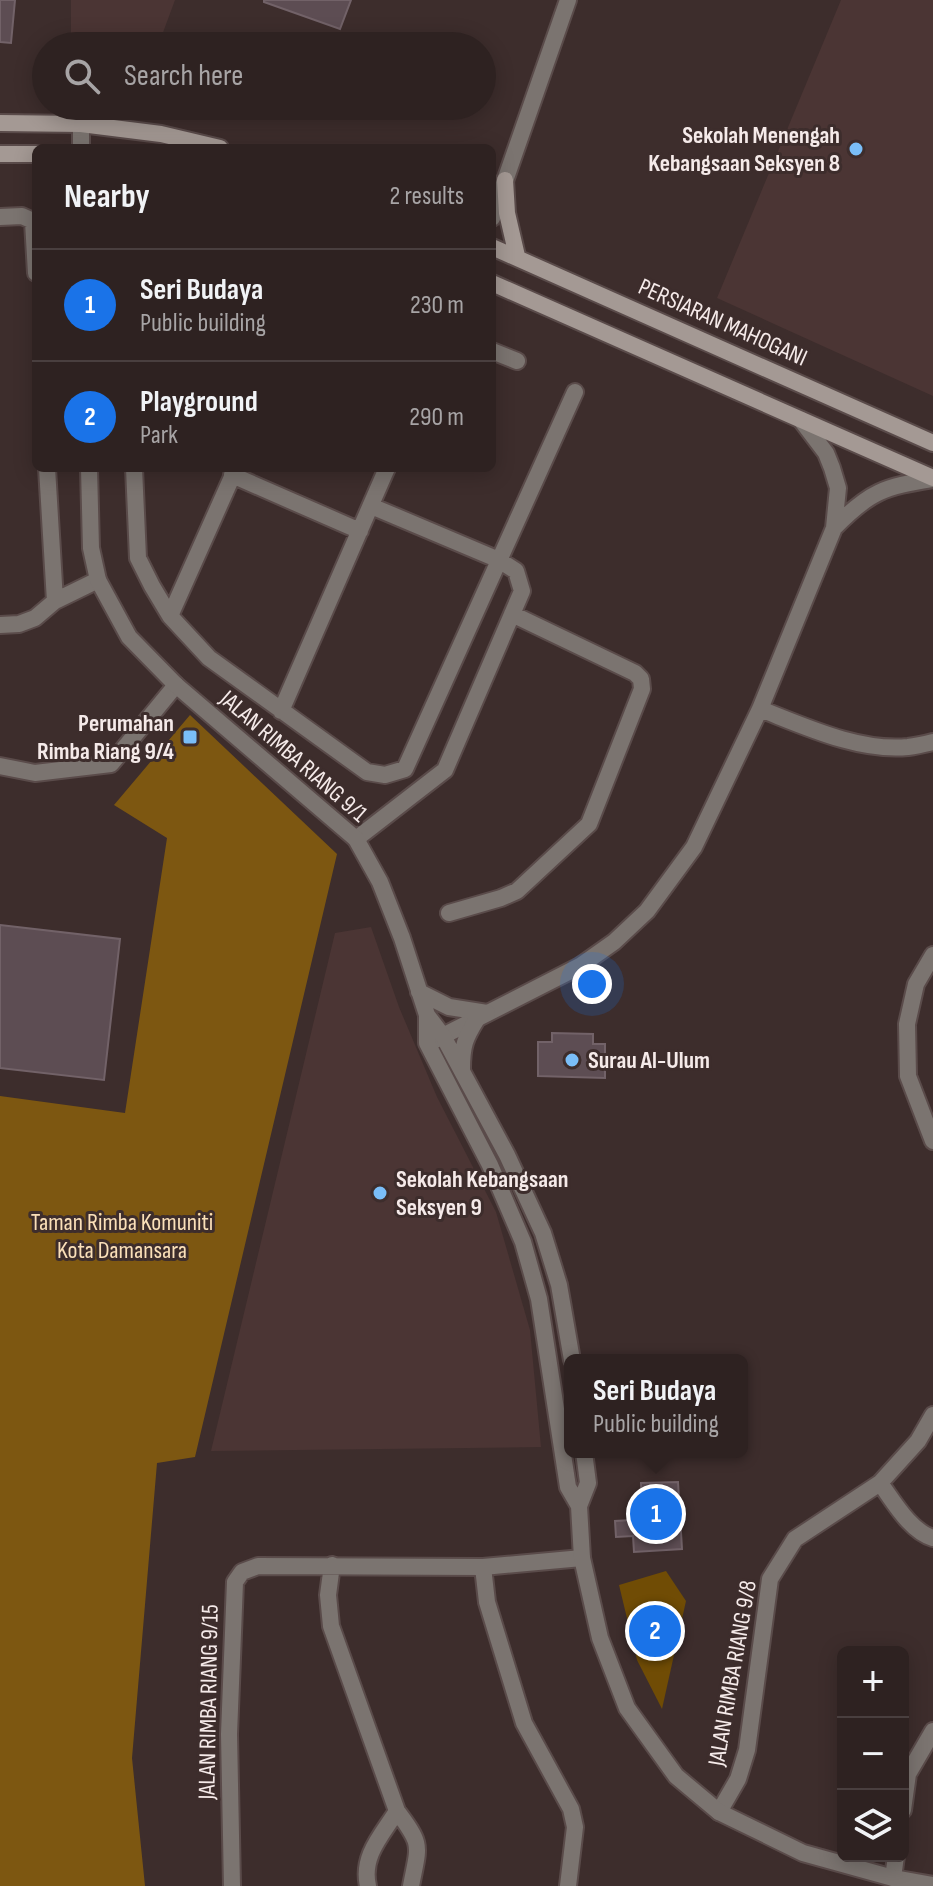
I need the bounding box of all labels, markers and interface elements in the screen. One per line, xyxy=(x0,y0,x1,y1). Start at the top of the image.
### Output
search box xyxy=(32,32,496,120)
icon: search xyxy=(60,54,104,98)
text: Search here xyxy=(124,58,243,94)
place label: Sekolah Menengah Kebangsaan Seksyen 8 xyxy=(648,121,840,178)
marker: Sekolah Menengah Kebangsaan Seksyen 8 xyxy=(847,140,865,158)
text: Nearby xyxy=(64,176,150,217)
text: 2 results xyxy=(390,181,464,212)
text: Seri Budaya xyxy=(140,272,263,308)
street label: PERSIARAN MAHOGANI xyxy=(634,272,812,373)
text: 1 xyxy=(85,290,95,321)
text: 230 m xyxy=(410,290,464,321)
text: Public building xyxy=(140,308,266,339)
text: Playground xyxy=(140,384,258,420)
text: 2 xyxy=(84,402,96,433)
text: 290 m xyxy=(409,402,464,433)
text: Park xyxy=(140,420,178,451)
street label: JALAN RIMBA RIANG 9/1 xyxy=(213,684,374,829)
place label: Perumahan Rimba Riang 9/4 xyxy=(37,709,174,766)
marker: Perumahan Rimba Riang 9/4 xyxy=(181,728,199,746)
your location xyxy=(572,964,612,1004)
place label: Surau Al-Ulum xyxy=(588,1046,710,1075)
marker: Surau Al-Ulum xyxy=(563,1051,581,1069)
place label: Sekolah Kebangsaan Seksyen 9 xyxy=(396,1165,568,1222)
marker: Sekolah Kebangsaan Seksyen 9 xyxy=(371,1184,389,1202)
park label: Taman Rimba Komuniti Kota Damansara xyxy=(31,1208,213,1265)
popup xyxy=(564,1354,748,1458)
text: Seri Budaya xyxy=(593,1373,716,1409)
text: Public building xyxy=(593,1409,719,1440)
pin: 1 xyxy=(630,1484,682,1544)
street label: JALAN RIMBA RIANG 9/8 xyxy=(702,1578,763,1769)
pin: 2 xyxy=(629,1601,681,1661)
street label: JALAN RIMBA RIANG 9/15 xyxy=(192,1604,225,1801)
map controls xyxy=(837,1646,909,1862)
button: + xyxy=(837,1646,909,1718)
button: − xyxy=(837,1718,909,1790)
button: layers xyxy=(837,1790,909,1862)

